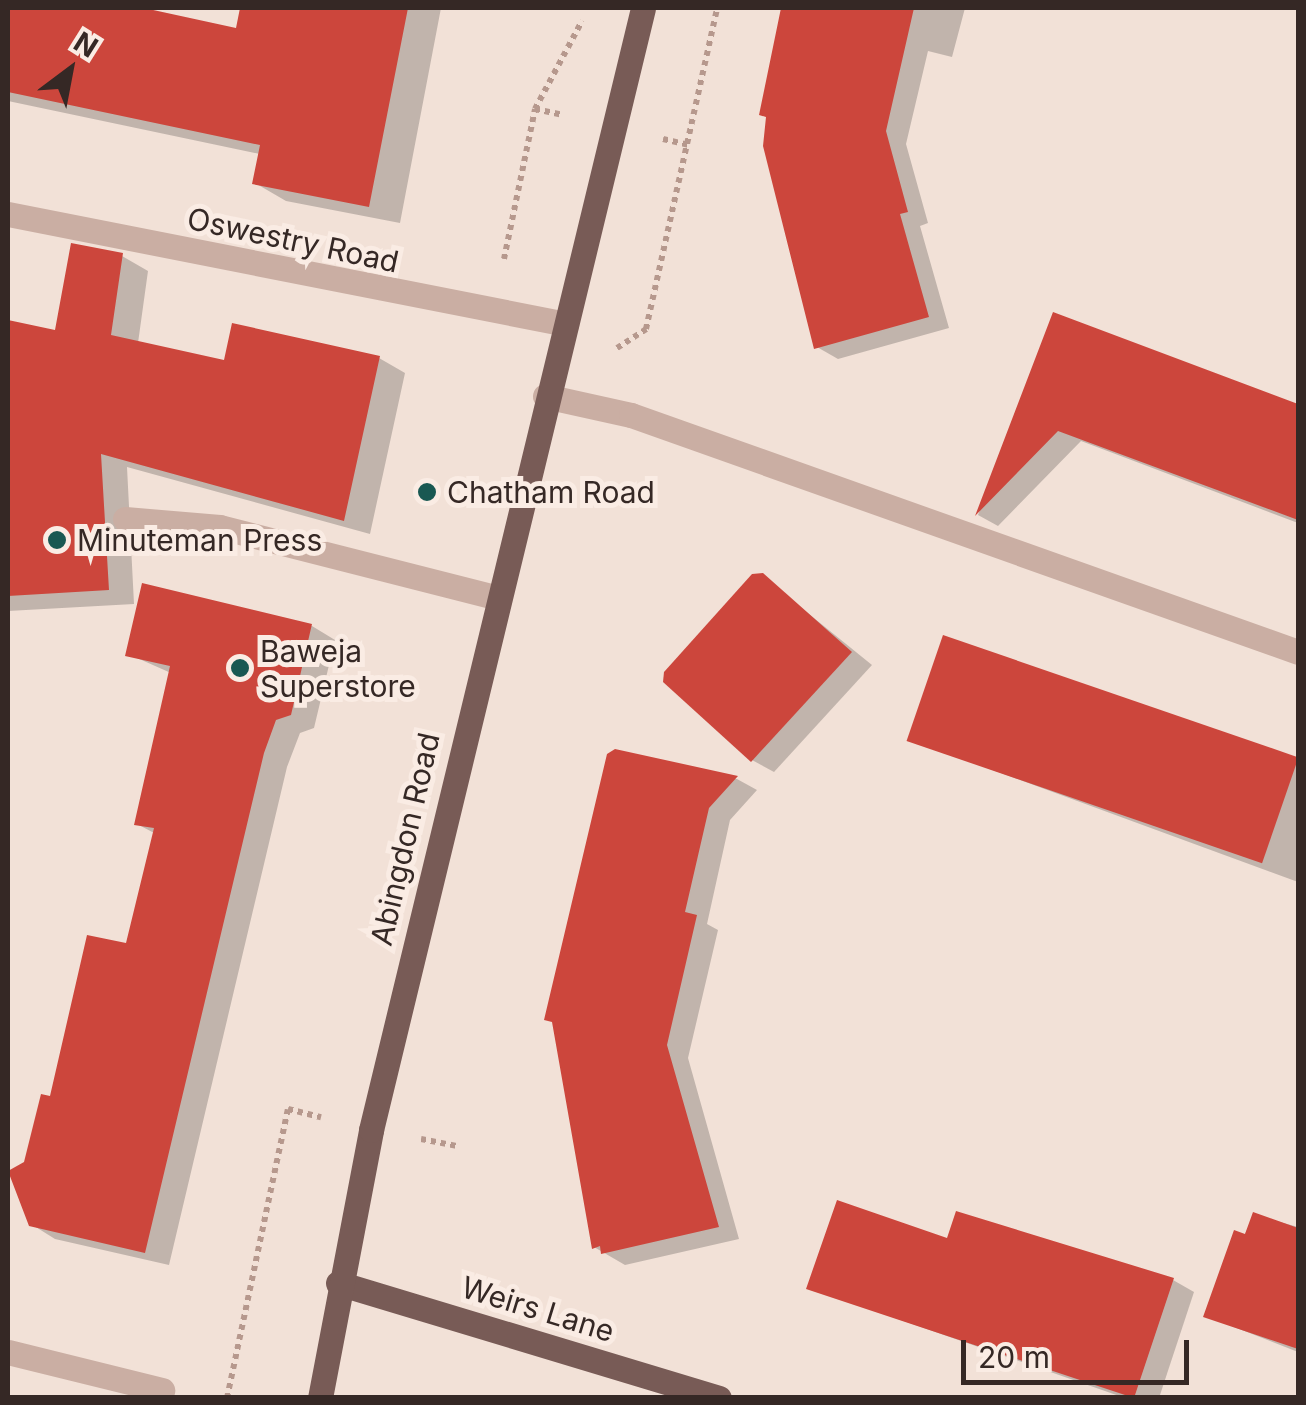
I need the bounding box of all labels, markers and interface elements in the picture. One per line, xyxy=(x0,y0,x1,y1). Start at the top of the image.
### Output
north arrow xyxy=(20,20,120,120)
text: N xyxy=(68,24,104,65)
street label: Oswestry Road xyxy=(184,200,402,280)
place label: Chatham Road xyxy=(447,474,655,510)
marker: Chatham Road xyxy=(416,481,438,503)
place label: Minuteman Press xyxy=(77,522,322,558)
marker: Minuteman Press xyxy=(46,529,68,551)
place label: Baweja Superstore xyxy=(260,633,416,704)
marker: Baweja Superstore xyxy=(229,657,251,679)
street label: Abingdon Road xyxy=(363,729,447,949)
street label: Weirs Lane xyxy=(457,1269,619,1349)
scale bar xyxy=(966,1320,1194,1382)
text: 20 m xyxy=(978,1339,1050,1375)

